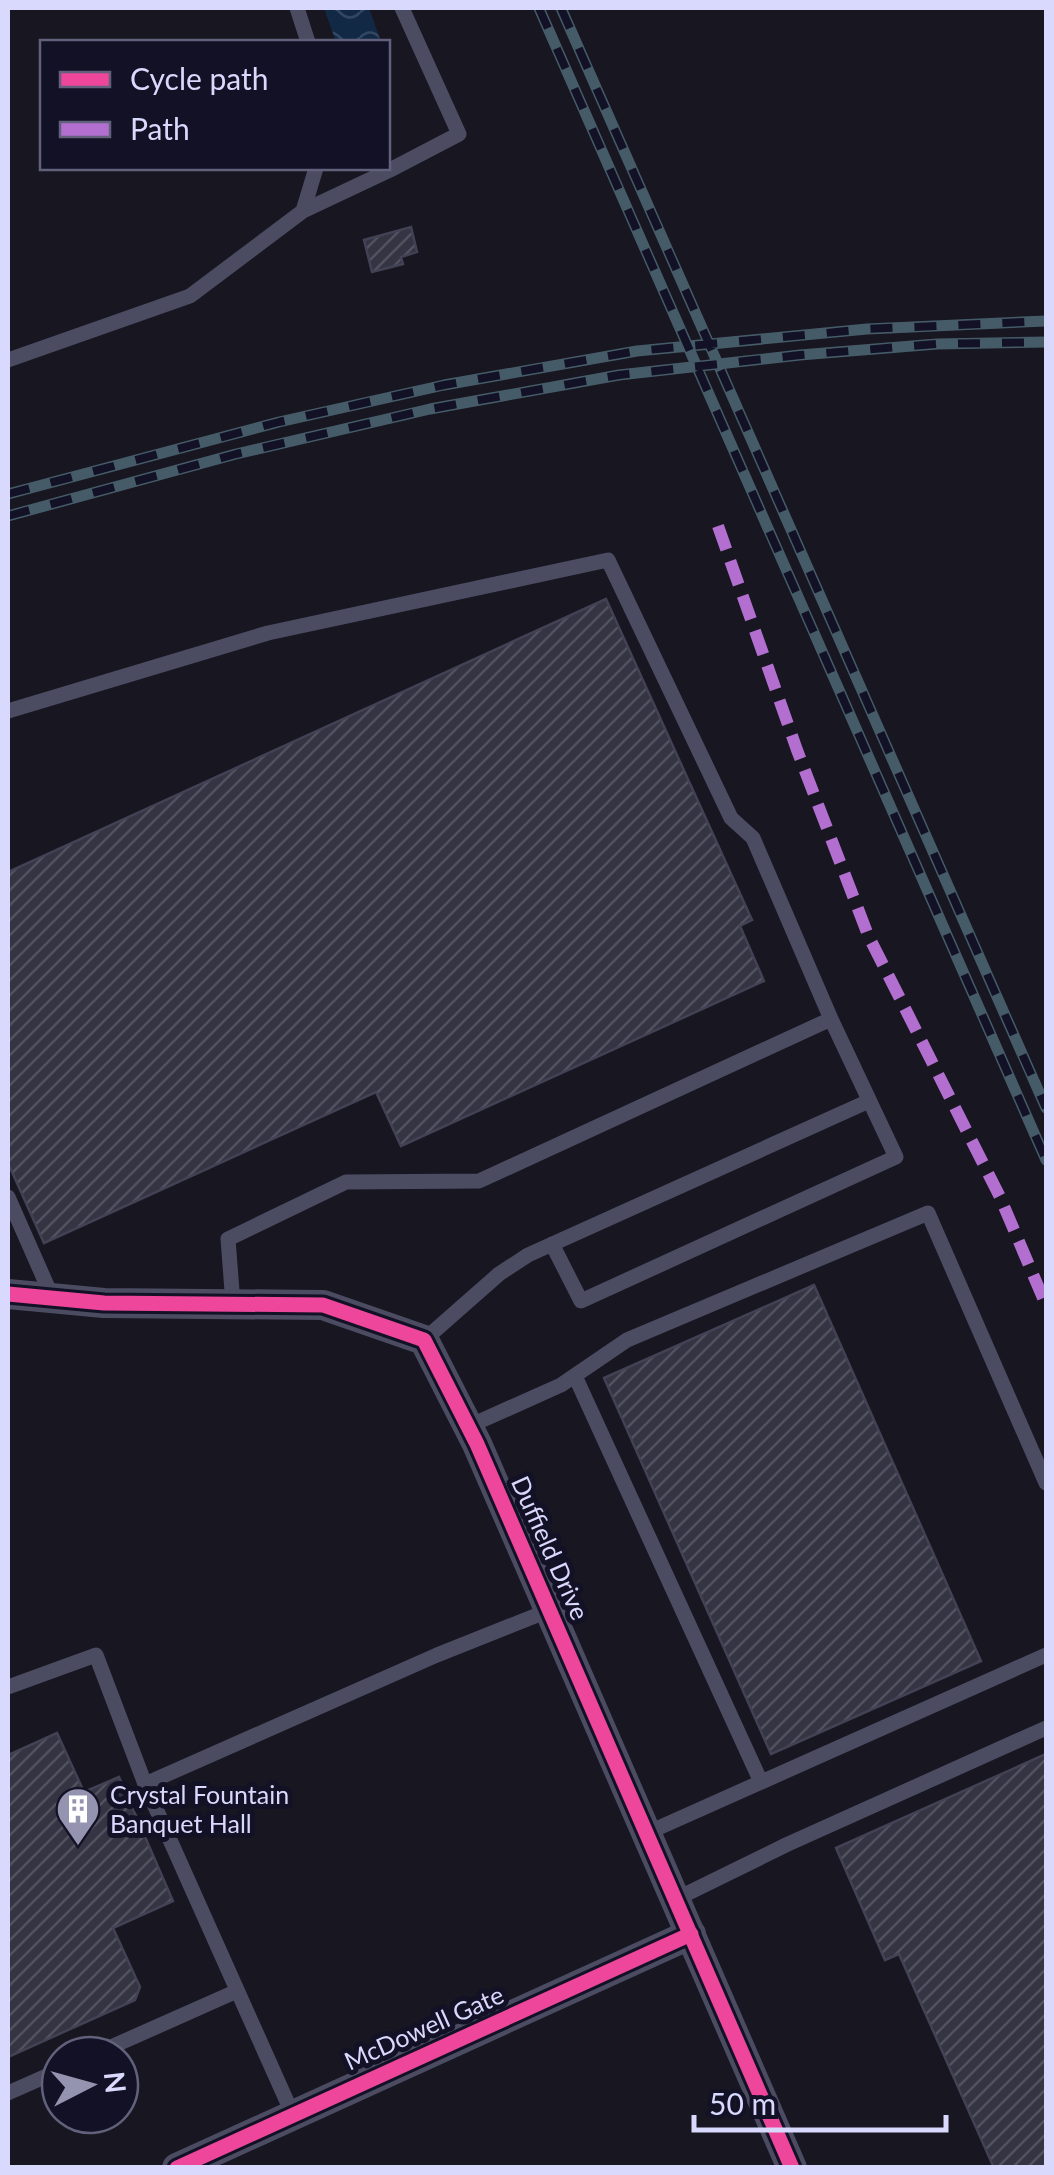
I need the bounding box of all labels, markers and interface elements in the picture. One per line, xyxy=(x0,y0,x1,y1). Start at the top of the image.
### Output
legend xyxy=(40,40,390,170)
text: Cycle path xyxy=(130,60,269,96)
text: Path xyxy=(130,110,190,146)
street label: Duffield Drive xyxy=(506,1471,596,1624)
place label: Crystal Fountain Banquet Hall xyxy=(110,1779,289,1838)
building icon: Crystal Fountain Banquet Hall xyxy=(55,1786,101,1847)
street label: McDowell Gate xyxy=(339,1979,508,2076)
north arrow xyxy=(40,2035,140,2135)
text: N xyxy=(98,2070,134,2095)
scale bar xyxy=(694,2070,946,2132)
text: 50 m xyxy=(709,2085,776,2121)

